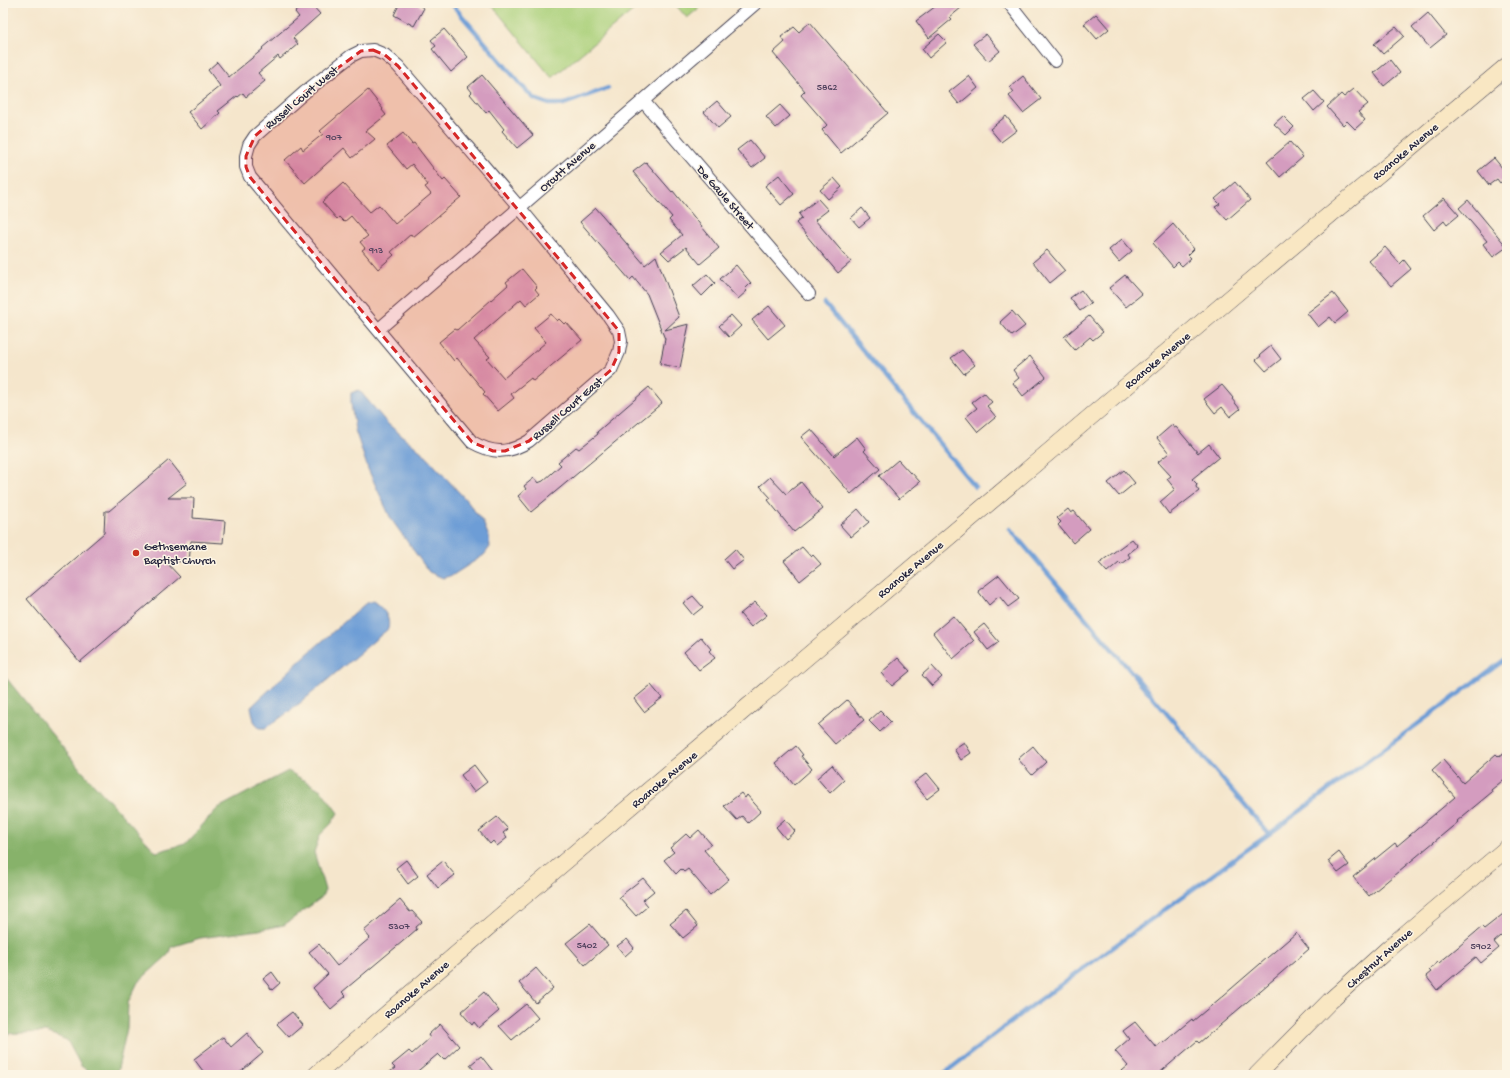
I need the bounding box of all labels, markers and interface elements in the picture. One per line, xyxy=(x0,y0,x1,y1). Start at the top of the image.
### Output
street label: Russell Court West xyxy=(263,63,343,133)
house number: 5862 xyxy=(817,82,837,94)
street label: Roanoke Avenue xyxy=(1371,120,1443,184)
house number: 907 xyxy=(325,132,343,144)
street label: Orcutt Avenue xyxy=(537,139,600,196)
street label: De Gaule Street xyxy=(692,163,757,234)
house number: 913 xyxy=(368,245,383,257)
street label: Roanoke Avenue xyxy=(1123,329,1195,393)
street label: Russell Court East xyxy=(530,374,607,444)
street label: Roanoke Avenue xyxy=(876,538,948,602)
place label: Gethsemane Baptist Church xyxy=(143,541,216,569)
marker: Gethsemane Baptist Church xyxy=(131,548,141,558)
street label: Roanoke Avenue xyxy=(630,748,702,812)
house number: 5307 xyxy=(388,921,410,933)
street label: Chestnut Avenue xyxy=(1345,926,1417,993)
house number: 5402 xyxy=(577,940,597,952)
house number: 5902 xyxy=(1471,941,1492,953)
street label: Roanoke Avenue xyxy=(382,958,453,1023)

